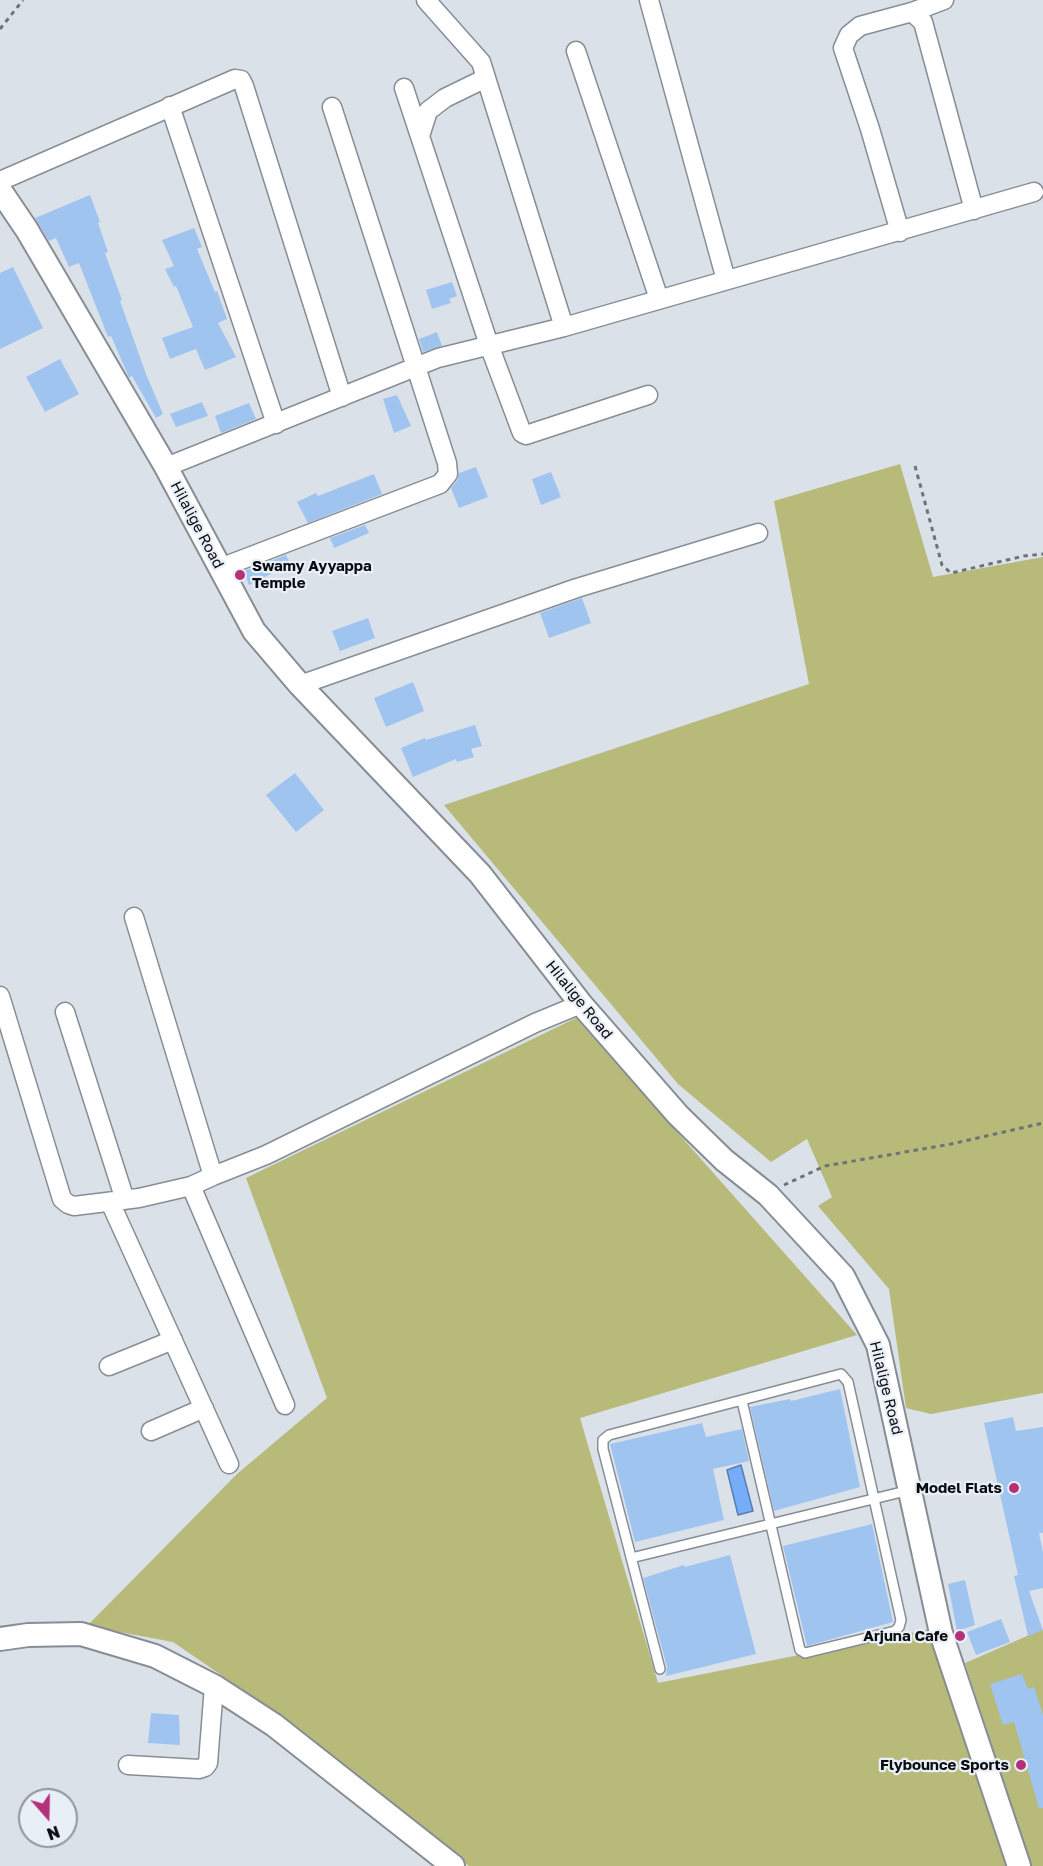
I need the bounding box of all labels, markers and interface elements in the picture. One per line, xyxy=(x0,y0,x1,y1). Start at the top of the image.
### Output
street label: Hilalige Road xyxy=(167,478,227,572)
place label: Swamy Ayyappa Temple xyxy=(252,557,372,592)
marker: Swamy Ayyappa Temple xyxy=(233,568,247,582)
street label: Hilalige Road xyxy=(542,957,616,1043)
street label: Hilalige Road xyxy=(866,1339,906,1437)
place label: Model Flats xyxy=(916,1479,1002,1497)
marker: Model Flats xyxy=(1007,1481,1021,1495)
place label: Arjuna Cafe xyxy=(863,1627,948,1645)
marker: Arjuna Cafe xyxy=(953,1629,967,1643)
place label: Flybounce Sports xyxy=(880,1756,1009,1774)
marker: Flybounce Sports xyxy=(1014,1758,1028,1772)
north arrow xyxy=(18,1788,78,1848)
text: N xyxy=(44,1822,63,1845)

